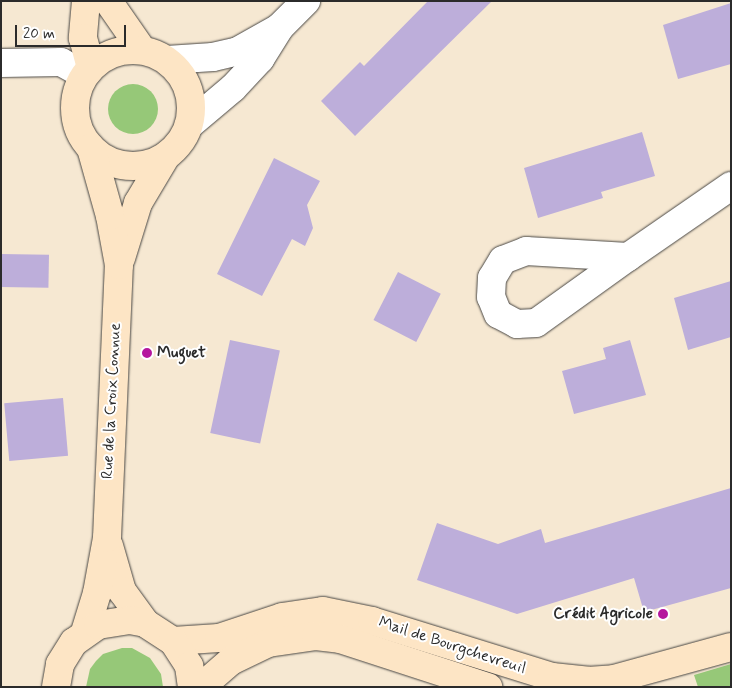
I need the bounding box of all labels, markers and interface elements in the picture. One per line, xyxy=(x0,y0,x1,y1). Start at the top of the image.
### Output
scale bar xyxy=(18,15,129,47)
text: 20 m xyxy=(23,24,55,44)
street label: Rue de la Croix Connue xyxy=(98,322,126,480)
place label: Muguet xyxy=(157,343,206,363)
marker: Muguet xyxy=(141,347,153,359)
place label: Crédit Agricole xyxy=(555,604,653,624)
marker: Crédit Agricole xyxy=(657,608,669,620)
street label: Mail de Bourgchevreuil xyxy=(376,613,528,679)

